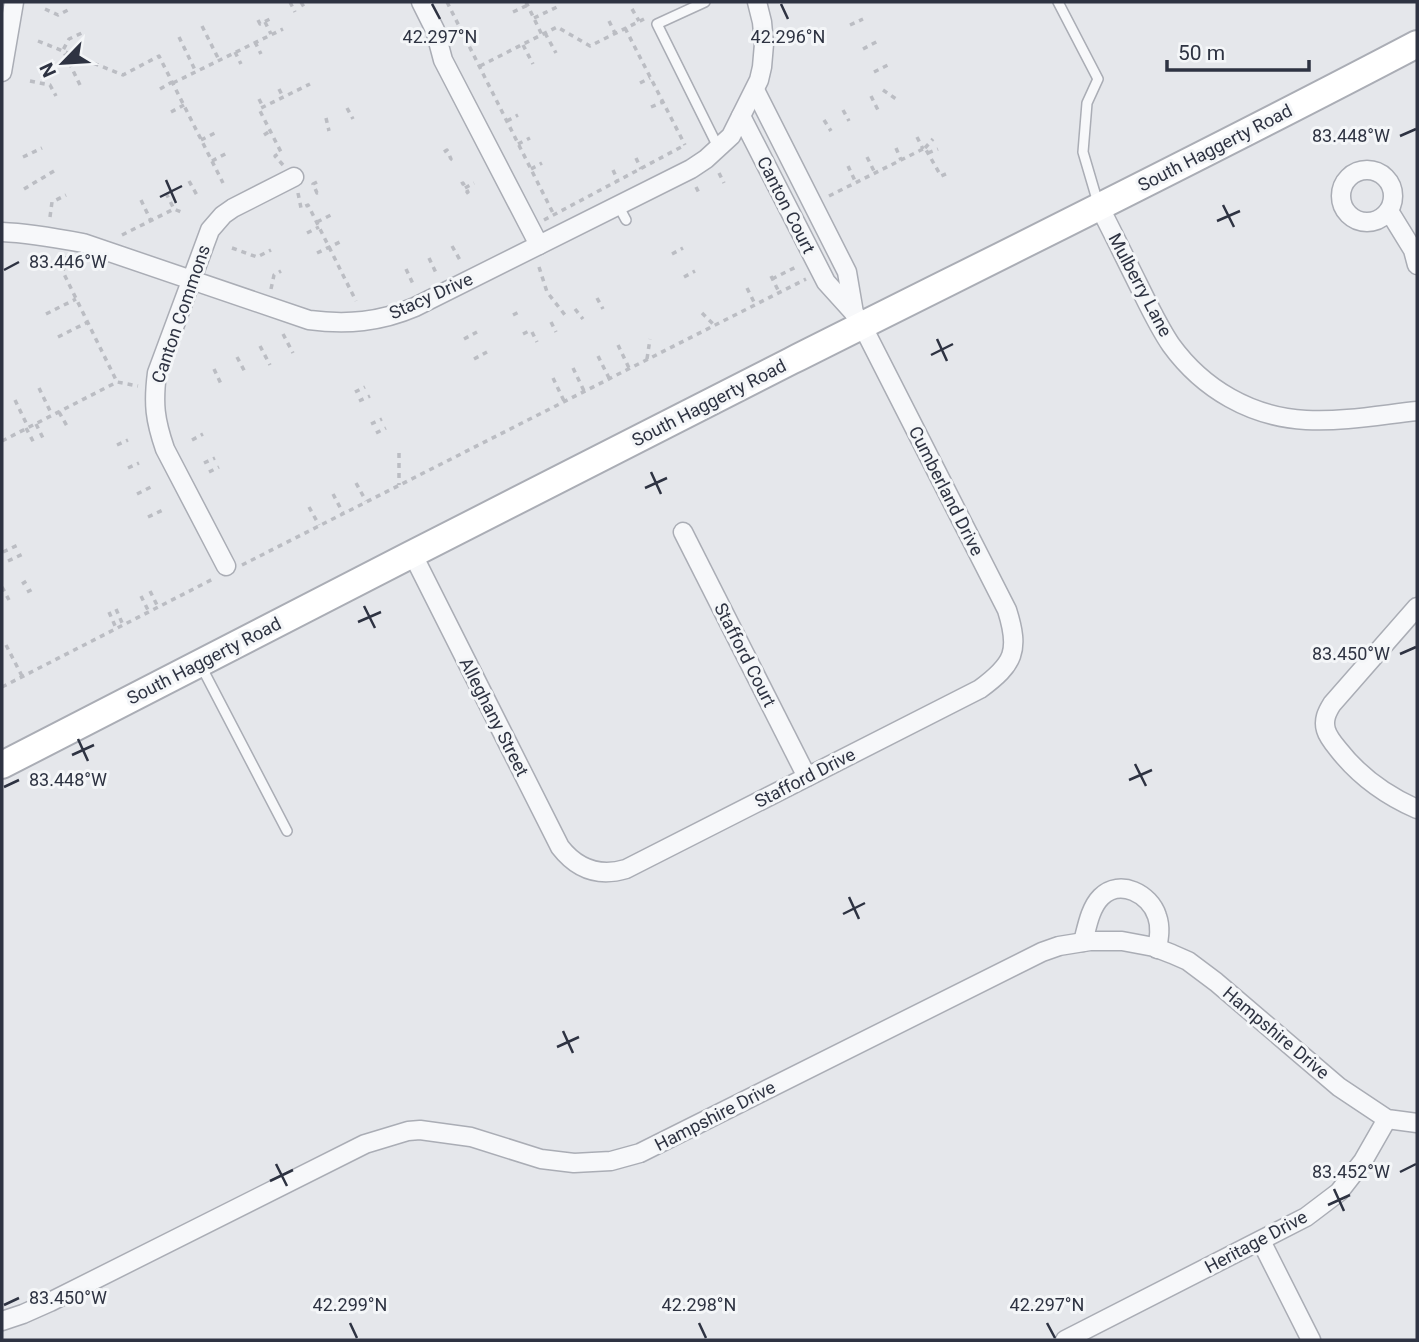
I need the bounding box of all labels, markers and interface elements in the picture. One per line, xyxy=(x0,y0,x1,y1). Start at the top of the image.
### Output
text: 42.297°N xyxy=(403,26,477,47)
text: 42.296°N xyxy=(751,26,825,47)
north arrow xyxy=(28,28,98,98)
scale bar xyxy=(1167,28,1309,72)
text: 50 m xyxy=(1178,41,1225,65)
text: N xyxy=(35,59,61,81)
street label: South Haggerty Road xyxy=(1134,100,1295,196)
text: 83.448°W xyxy=(1312,125,1390,146)
street label: Canton Court xyxy=(753,153,820,257)
street label: Mulberry Lane xyxy=(1104,230,1176,340)
street label: Canton Commons xyxy=(147,242,214,386)
text: 83.446°W xyxy=(29,251,107,272)
street label: Stacy Drive xyxy=(386,268,476,323)
street label: South Haggerty Road xyxy=(628,355,789,451)
street label: Cumberland Drive xyxy=(905,423,988,559)
street label: Stafford Court xyxy=(710,599,781,710)
street label: South Haggerty Road xyxy=(123,613,284,709)
text: 83.450°W xyxy=(1312,643,1390,664)
street label: Alleghany Street xyxy=(456,654,533,780)
street label: Stafford Drive xyxy=(751,743,859,812)
text: 83.448°W xyxy=(29,769,107,790)
street label: Hampshire Drive xyxy=(1219,982,1334,1083)
street label: Hampshire Drive xyxy=(651,1076,779,1155)
text: 83.452°W xyxy=(1312,1161,1390,1182)
street label: Heritage Drive xyxy=(1201,1206,1311,1277)
text: 83.450°W xyxy=(29,1287,107,1308)
text: 42.299°N xyxy=(313,1294,387,1315)
text: 42.298°N xyxy=(662,1294,736,1315)
text: 42.297°N xyxy=(1010,1294,1084,1315)

